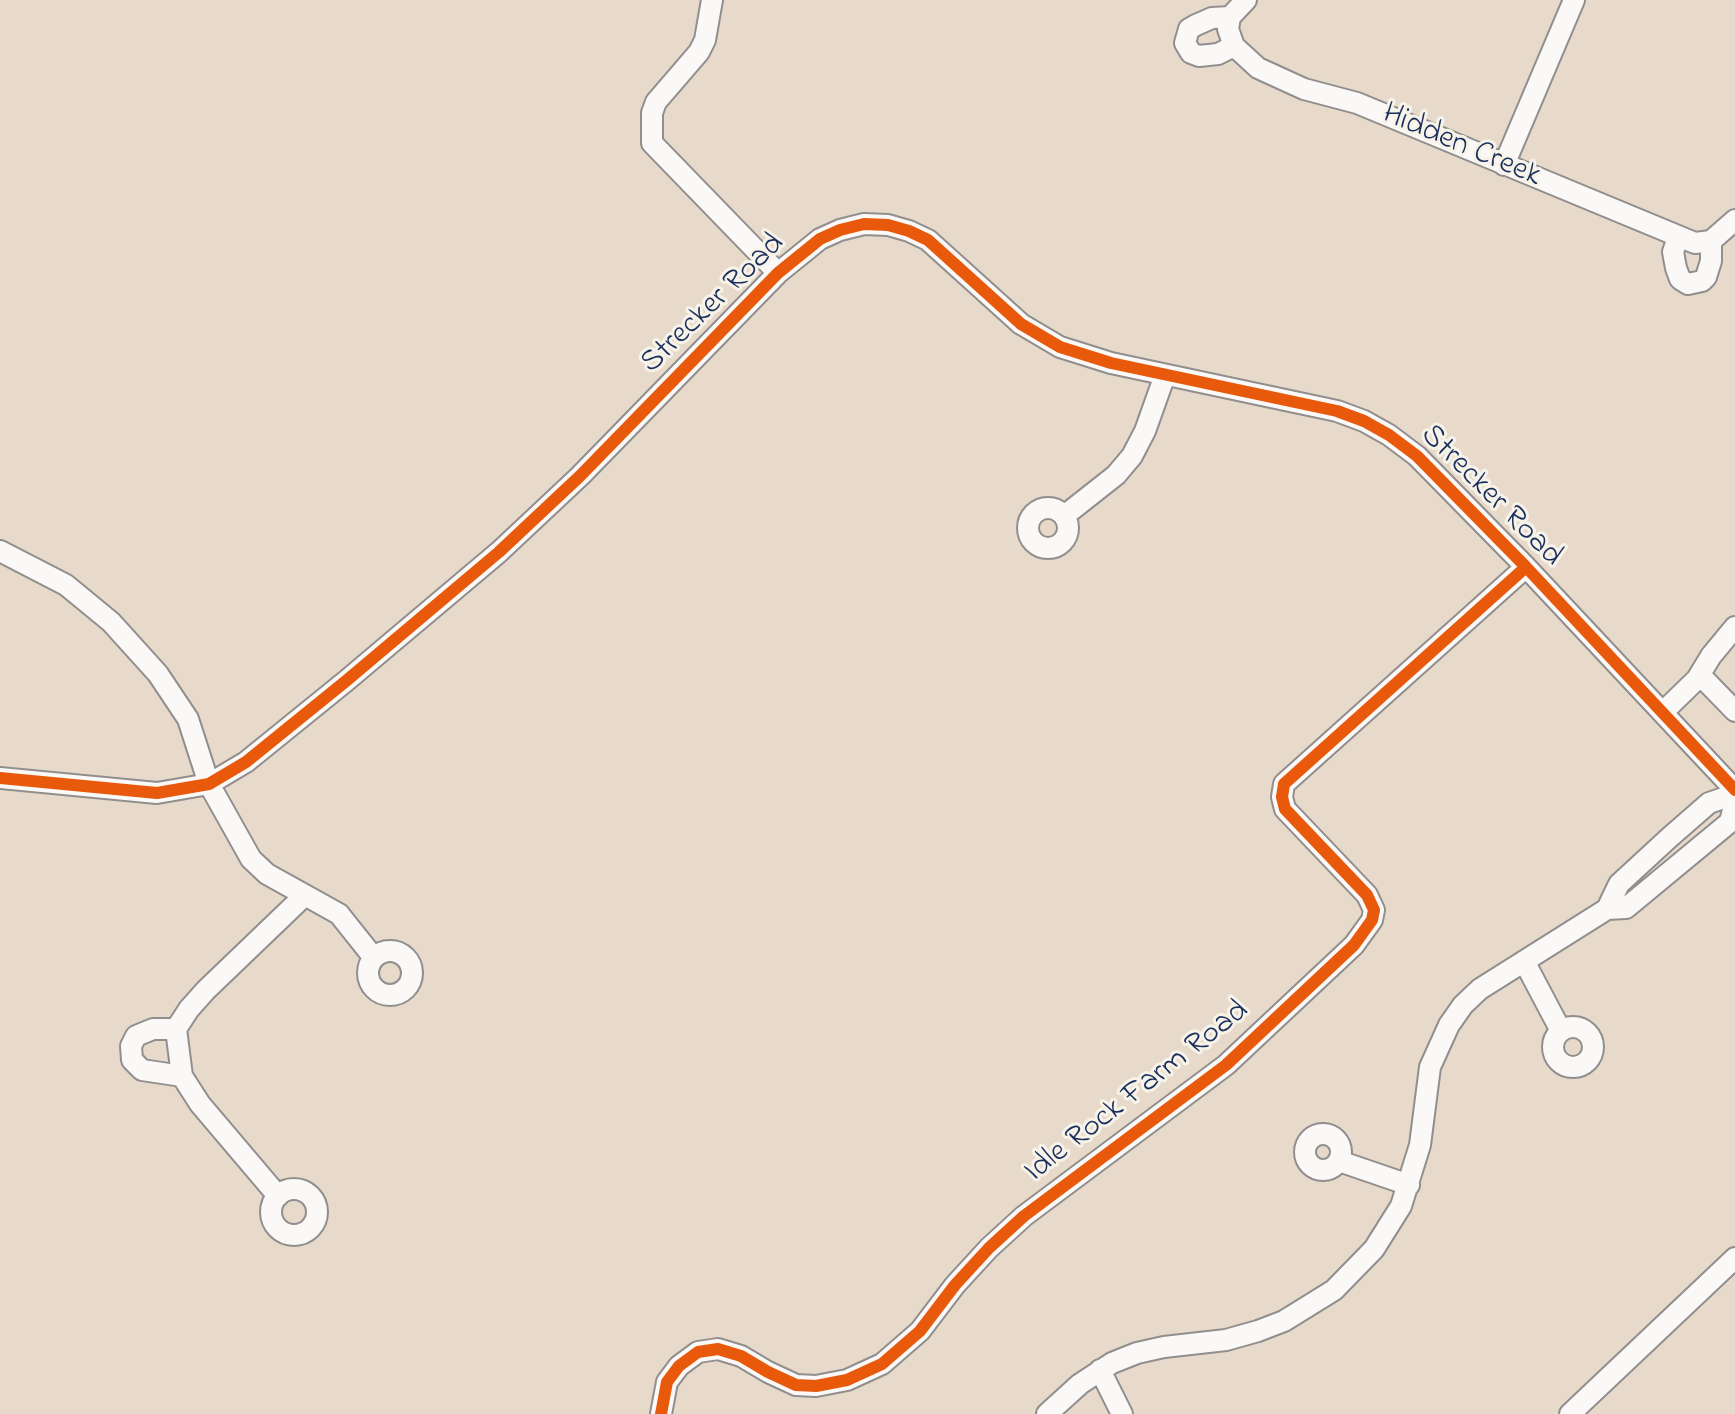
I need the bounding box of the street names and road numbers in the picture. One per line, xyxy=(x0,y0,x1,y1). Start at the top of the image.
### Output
street label: Hidden Creek xyxy=(1376,96,1546,198)
street label: Strecker Road xyxy=(634,227,794,383)
street label: Strecker Road xyxy=(1411,418,1569,576)
street label: Idle Rock Farm Road xyxy=(1018,993,1258,1193)

